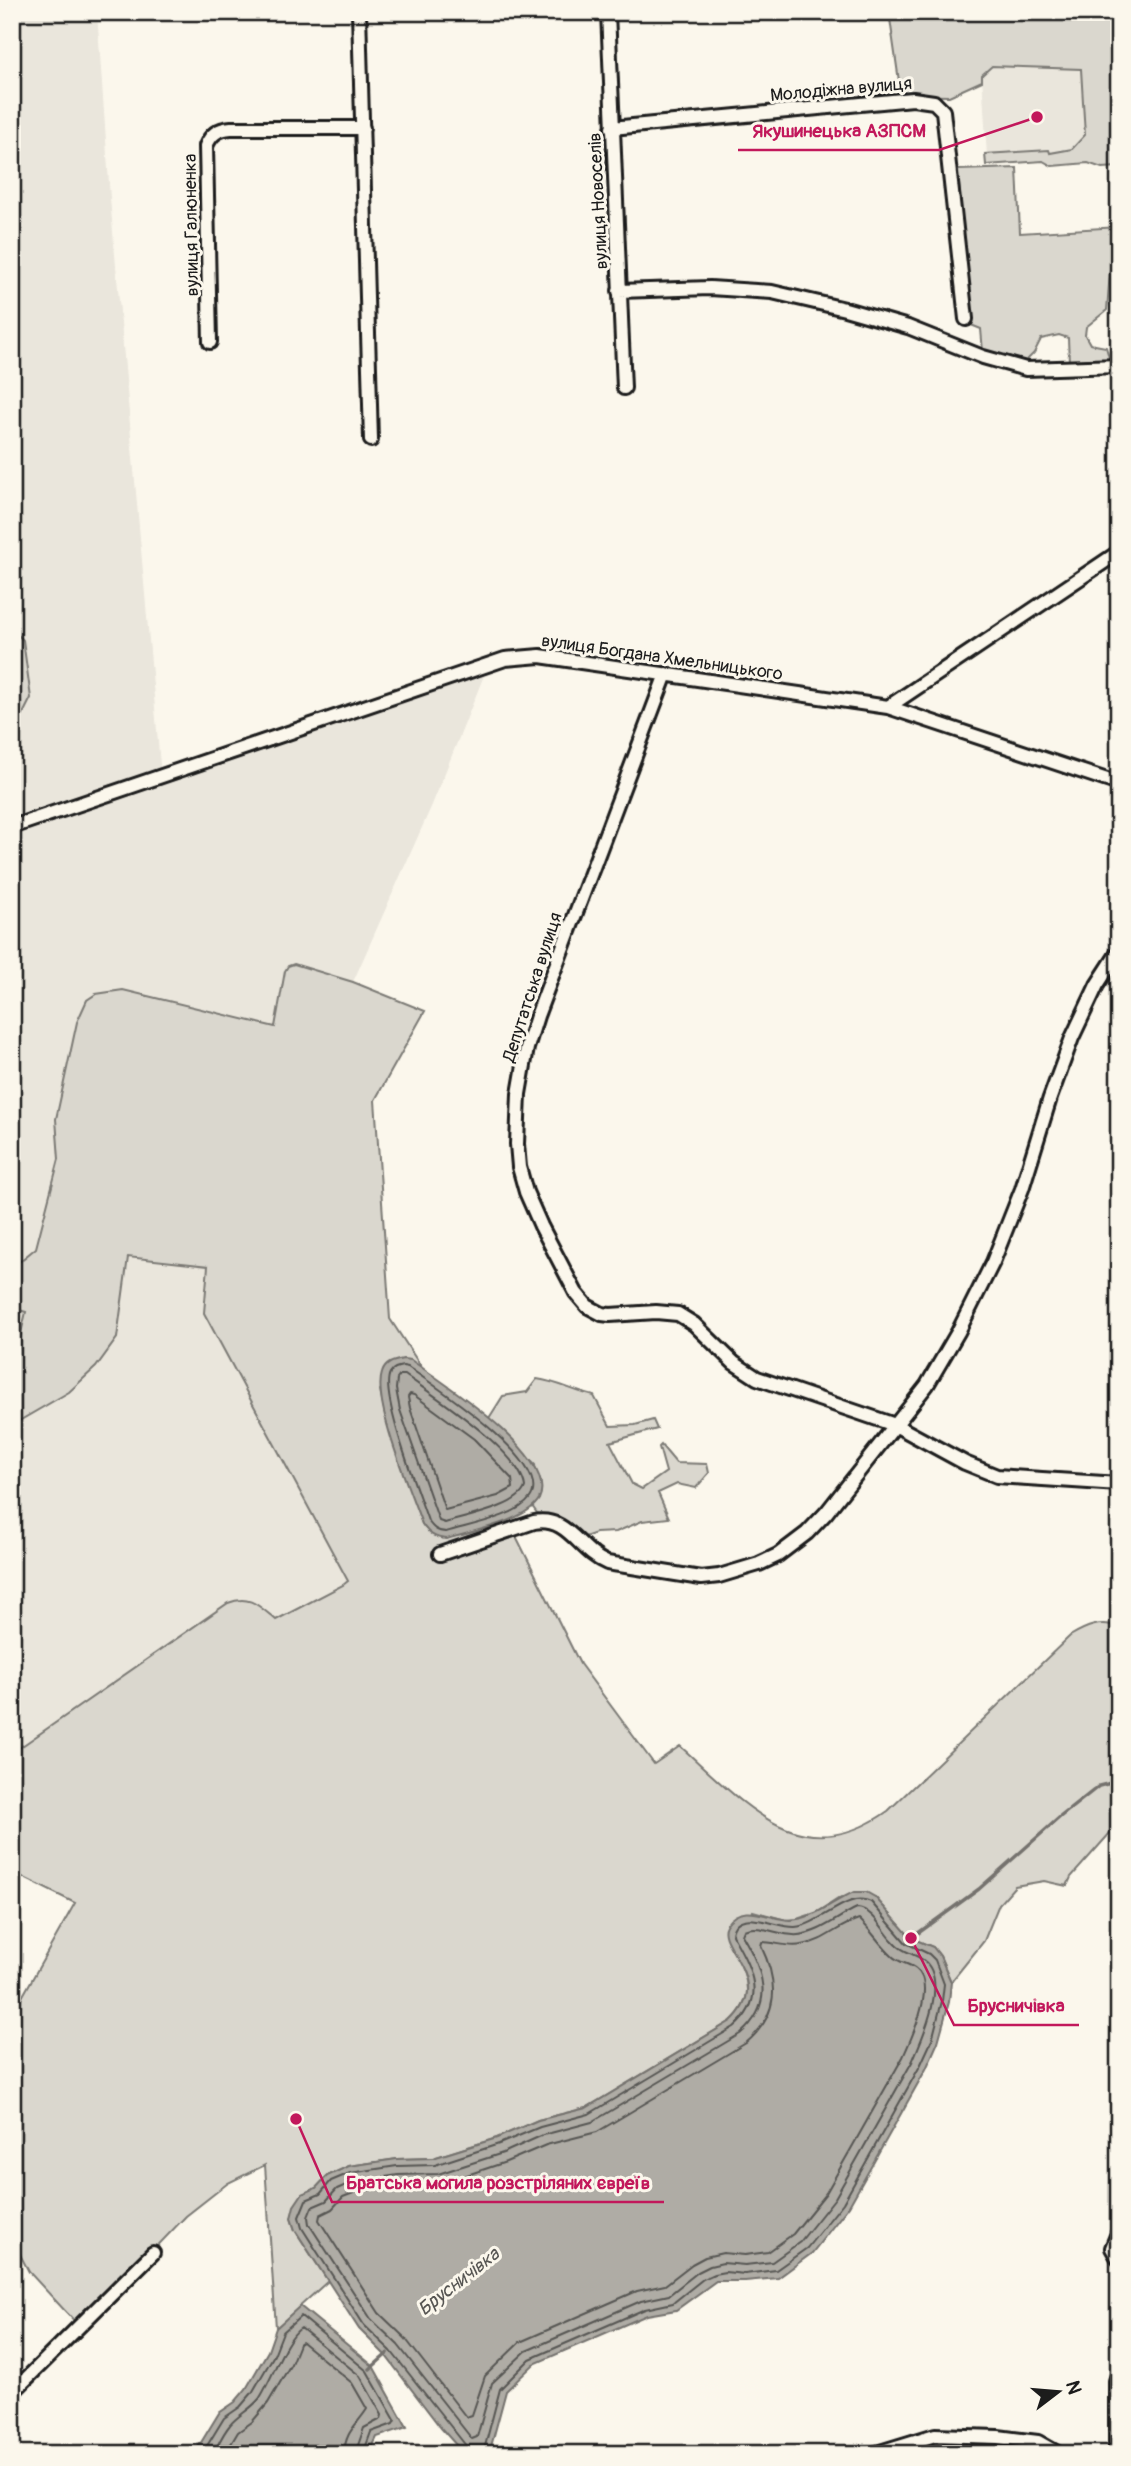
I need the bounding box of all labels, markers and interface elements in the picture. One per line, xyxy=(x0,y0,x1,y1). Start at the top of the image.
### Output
street label: Молодіжна вулиця xyxy=(769,72,913,107)
callout: Якушинецька АЗПСМ xyxy=(738,110,939,150)
text: Якушинецька АЗПСМ xyxy=(752,119,926,143)
street label: вулиця Новоселів xyxy=(583,132,614,270)
street label: вулиця Галюненка xyxy=(179,153,204,297)
street label: вулиця Богдана Хмельницького xyxy=(540,629,784,686)
street label: Депутатська вулиця xyxy=(497,910,567,1066)
callout: Брусничівка xyxy=(954,1985,1079,2025)
text: Брусничівка xyxy=(967,1994,1065,2018)
callout: Братська могила розстріляних євреїв xyxy=(332,2162,664,2202)
text: Братська могила розстріляних євреїв xyxy=(346,2171,650,2195)
water label: Брусничівка xyxy=(413,2242,505,2321)
north arrow xyxy=(1023,2358,1092,2428)
text: N xyxy=(1060,2378,1087,2397)

